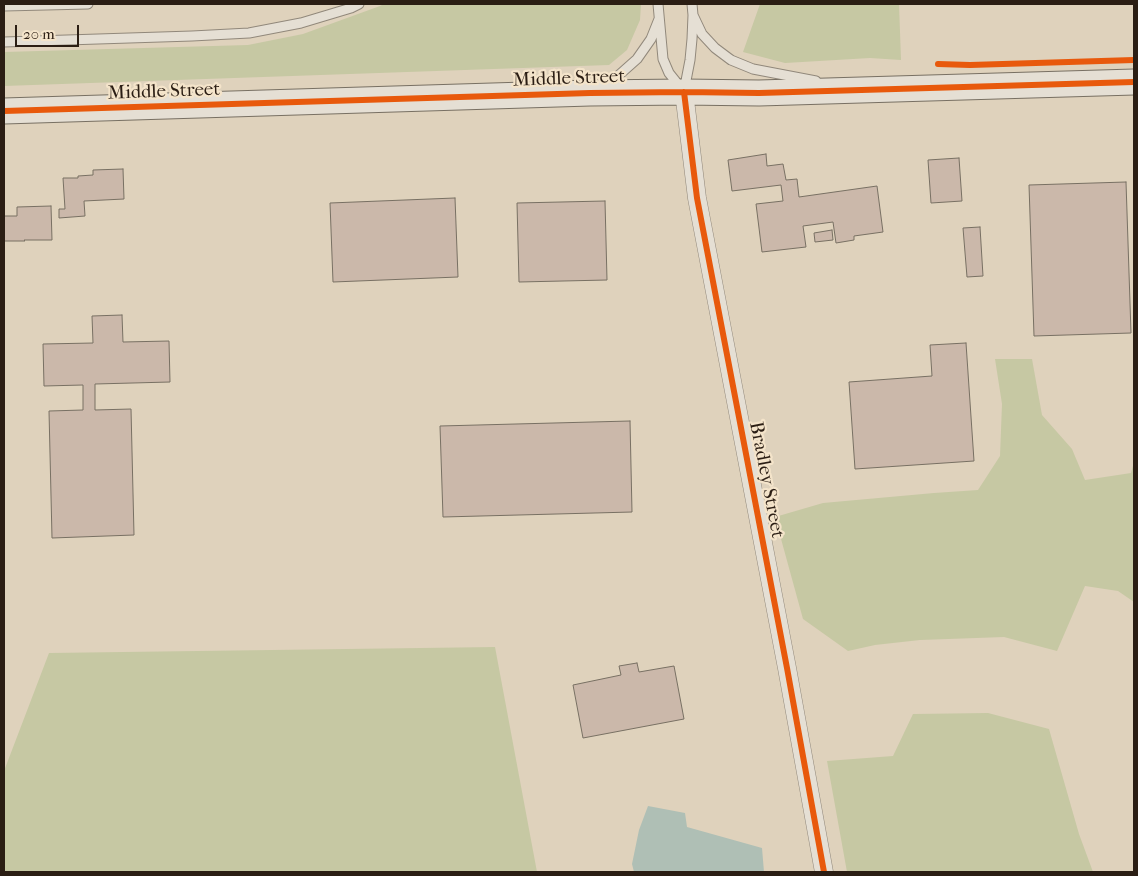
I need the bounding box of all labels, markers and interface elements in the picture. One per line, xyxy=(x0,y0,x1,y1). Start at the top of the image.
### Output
scale bar xyxy=(18,15,81,47)
text: 20 m xyxy=(23,25,55,43)
street label: Middle Street xyxy=(512,66,626,92)
street label: Middle Street xyxy=(107,79,221,105)
street label: Bradley Street xyxy=(744,420,788,540)

